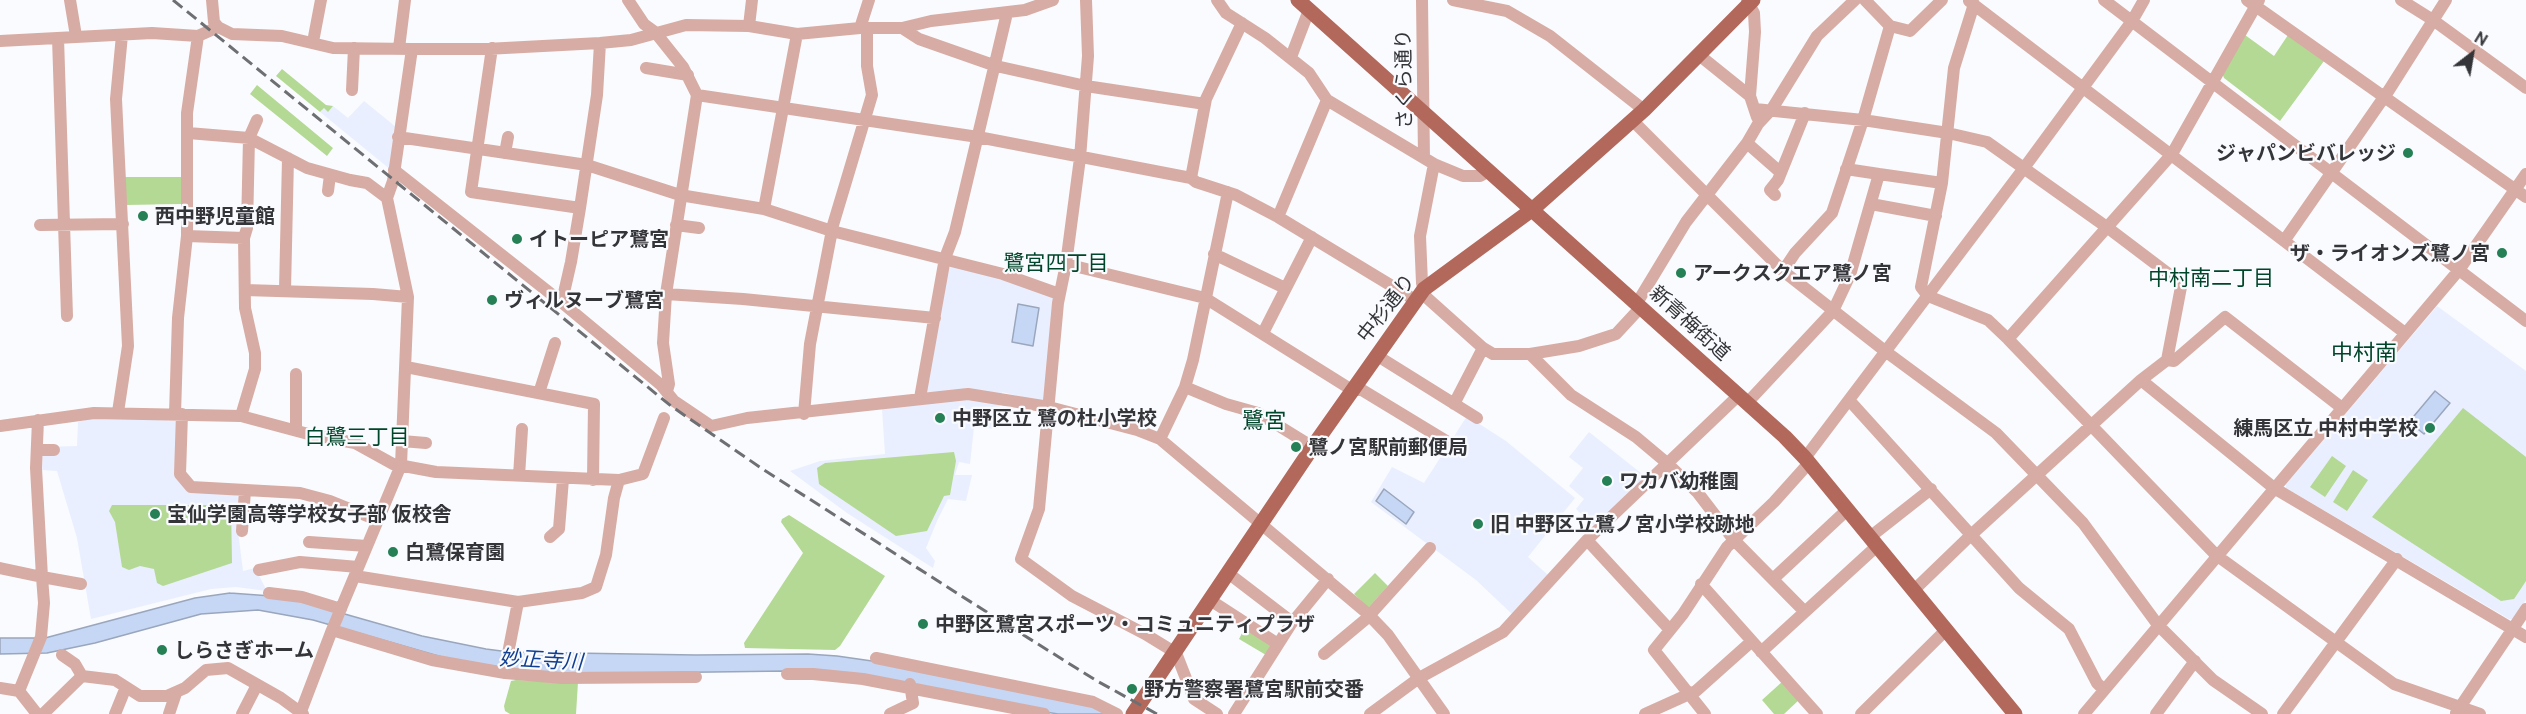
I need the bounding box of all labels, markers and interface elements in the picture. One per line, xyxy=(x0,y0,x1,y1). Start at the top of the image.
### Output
north arrow xyxy=(2442,24,2502,84)
text: N xyxy=(2472,28,2491,49)
street label: さくら通り xyxy=(1391,29,1417,129)
place label: ジャパンビバレッジ xyxy=(2216,141,2396,165)
marker: ジャパンビバレッジ xyxy=(2401,146,2415,160)
place label: 西中野児童館 xyxy=(155,204,275,228)
marker: 西中野児童館 xyxy=(136,209,150,223)
place label: イトーピア鷺宮 xyxy=(529,227,669,251)
marker: イトーピア鷺宮 xyxy=(510,232,524,246)
place label: ザ・ライオンズ鷺ノ宮 xyxy=(2290,241,2490,265)
marker: ザ・ライオンズ鷺ノ宮 xyxy=(2495,246,2509,260)
district label: 鷺宮四丁目 xyxy=(1004,250,1108,276)
place label: アークスクエア鷺ノ宮 xyxy=(1693,261,1892,285)
district label: 中村南二丁目 xyxy=(2148,265,2274,291)
marker: アークスクエア鷺ノ宮 xyxy=(1674,266,1688,280)
street label: 中杉通り xyxy=(1352,269,1420,347)
street label: 新青梅街道 xyxy=(1645,281,1735,365)
place label: ヴィルヌーブ鷺宮 xyxy=(504,288,664,312)
marker: ヴィルヌーブ鷺宮 xyxy=(485,293,499,307)
district label: 中村南 xyxy=(2331,340,2397,366)
place label: 中野区立 鷺の杜小学校 xyxy=(952,406,1157,430)
district label: 鷺宮 xyxy=(1242,408,1286,434)
marker: 中野区立 鷺の杜小学校 xyxy=(933,411,947,425)
place label: 練馬区立 中村中学校 xyxy=(2233,416,2418,440)
marker: 練馬区立 中村中学校 xyxy=(2423,421,2437,435)
district label: 白鷺三丁目 xyxy=(305,424,409,450)
place label: 鷺ノ宮駅前郵便局 xyxy=(1308,435,1468,459)
marker: 鷺ノ宮駅前郵便局 xyxy=(1289,440,1303,454)
place label: ワカバ幼稚園 xyxy=(1619,469,1739,493)
marker: ワカバ幼稚園 xyxy=(1600,474,1614,488)
place label: 宝仙学園高等学校女子部 仮校舎 xyxy=(167,502,452,526)
marker: 宝仙学園高等学校女子部 仮校舎 xyxy=(148,507,162,521)
place label: 旧 中野区立鷺ノ宮小学校跡地 xyxy=(1490,512,1755,536)
marker: 旧 中野区立鷺ノ宮小学校跡地 xyxy=(1471,517,1485,531)
place label: 白鷺保育園 xyxy=(405,540,505,564)
marker: 白鷺保育園 xyxy=(386,545,400,559)
place label: 中野区鷺宮スポーツ・コミュニティプラザ xyxy=(935,612,1315,636)
marker: 中野区鷺宮スポーツ・コミュニティプラザ xyxy=(916,617,930,631)
place label: しらさぎホーム xyxy=(174,638,314,662)
marker: しらさぎホーム xyxy=(155,643,169,657)
water label: 妙正寺川 xyxy=(498,645,584,675)
place label: 野方警察署鷺宮駅前交番 xyxy=(1144,677,1364,701)
marker: 野方警察署鷺宮駅前交番 xyxy=(1125,682,1139,696)

